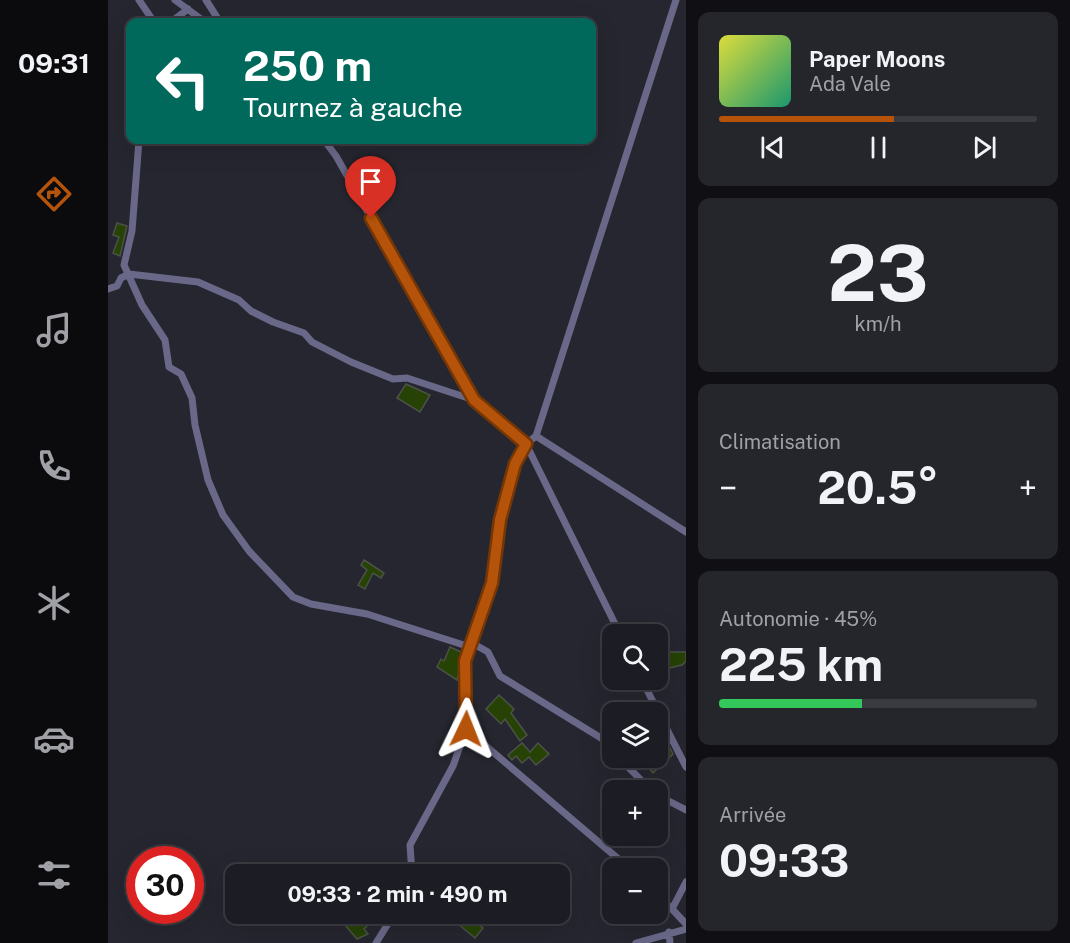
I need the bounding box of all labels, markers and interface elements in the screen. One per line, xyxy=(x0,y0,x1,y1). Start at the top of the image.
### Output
text: 250 m xyxy=(243,41,372,90)
icon: left xyxy=(144,42,222,120)
text: Paper Moons xyxy=(809,46,945,72)
text: 09:31 xyxy=(18,47,90,79)
text: Ada Vale xyxy=(809,72,891,96)
text: Tournez à gauche xyxy=(243,91,463,123)
icon: previous xyxy=(756,131,789,164)
icon: pause xyxy=(862,131,895,164)
icon: next xyxy=(968,131,1001,164)
pin xyxy=(345,156,396,218)
icon: arrive xyxy=(354,165,387,198)
icon: directions xyxy=(33,173,75,215)
text: 23 xyxy=(827,227,929,319)
icon: music xyxy=(33,309,75,351)
text: km/h xyxy=(854,312,902,336)
text: Climatisation xyxy=(719,430,841,454)
icon: phone xyxy=(33,445,75,487)
text: 20.5° xyxy=(817,461,939,514)
text: − xyxy=(719,469,737,507)
text: + xyxy=(1019,469,1037,507)
icon: climate xyxy=(33,582,75,624)
text: Autonomie · 45% xyxy=(719,607,877,631)
map controls xyxy=(602,624,668,924)
button: search xyxy=(602,624,668,690)
text: 225 km xyxy=(719,638,883,691)
position arrow xyxy=(434,697,498,761)
button: layers xyxy=(602,702,668,768)
icon: car xyxy=(33,718,75,760)
button: + xyxy=(602,780,668,846)
text: Arrivée xyxy=(719,803,786,827)
text: 09:33 xyxy=(719,834,849,887)
speed limit sign: 30 xyxy=(126,846,204,924)
icon: filters xyxy=(33,854,75,896)
button: − xyxy=(602,858,668,924)
text: 09:33 · 2 min · 490 m xyxy=(287,881,508,907)

